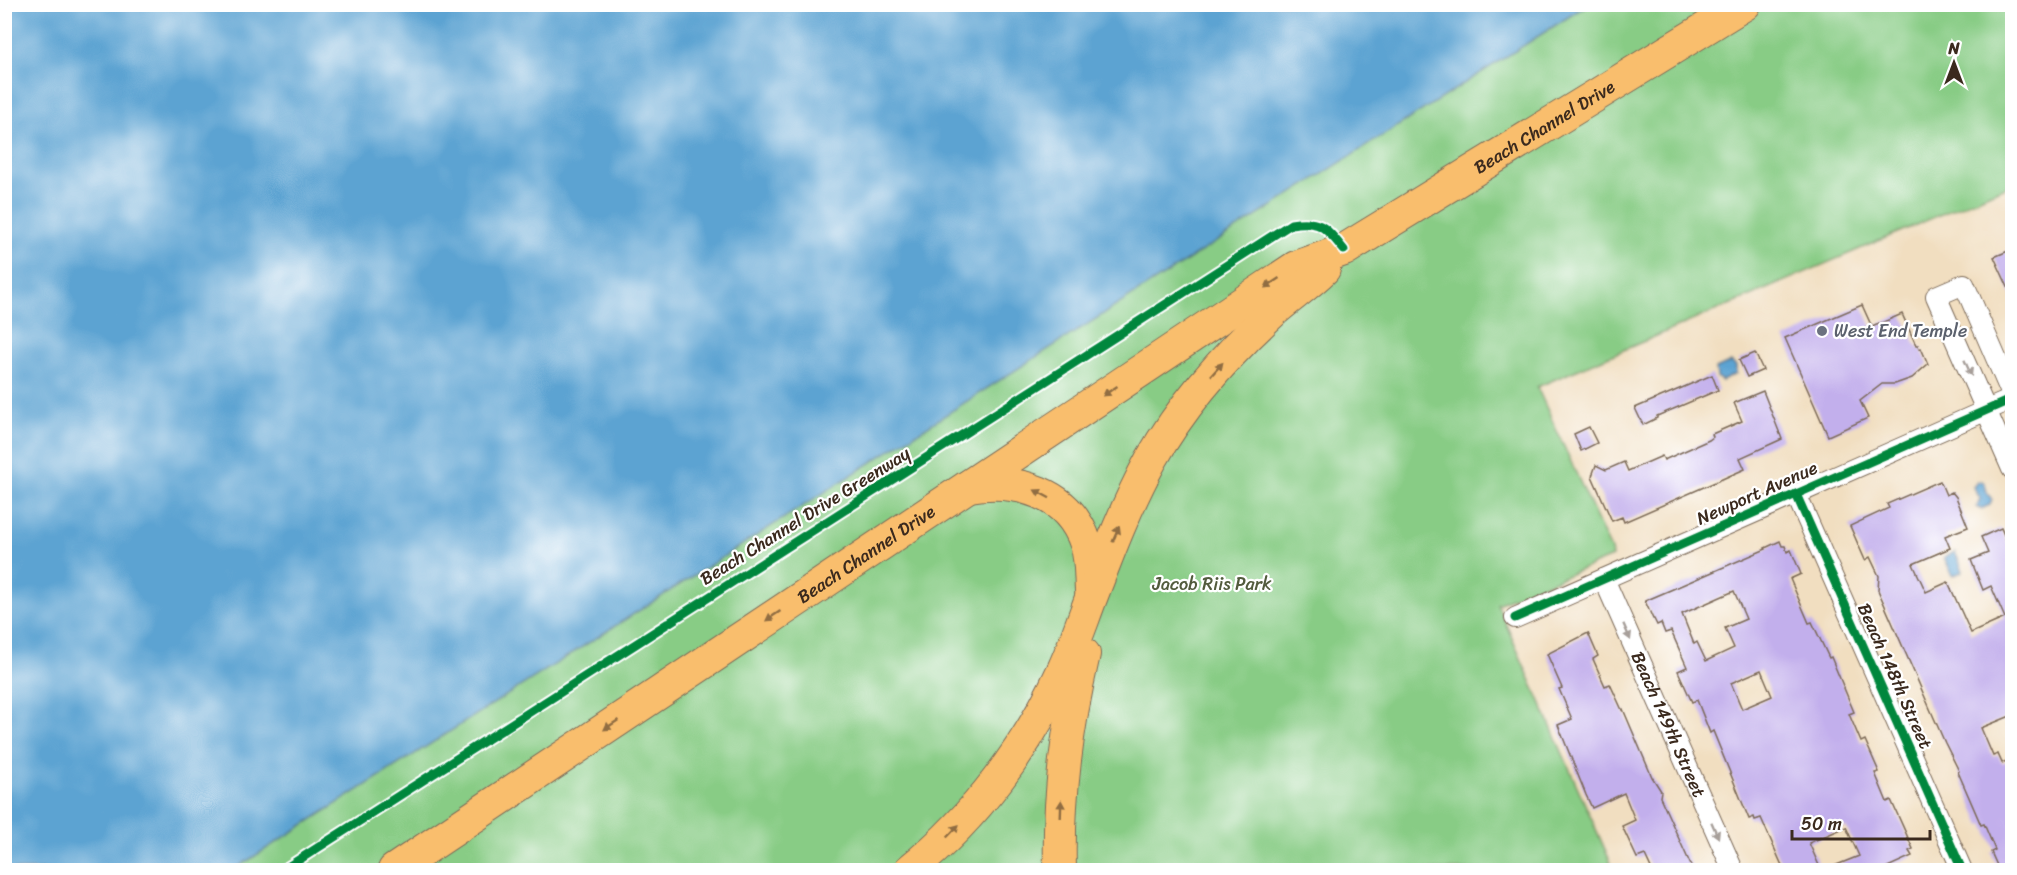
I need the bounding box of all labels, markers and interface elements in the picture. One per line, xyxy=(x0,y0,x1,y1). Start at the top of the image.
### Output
north arrow xyxy=(1924,33,1984,93)
text: N xyxy=(1947,34,1960,63)
street label: Beach Channel Drive xyxy=(1467,71,1622,183)
one-way arrow xyxy=(1265,277,1281,289)
place label: West End Temple xyxy=(1834,315,1967,347)
marker: West End Temple xyxy=(1815,324,1829,338)
one-way arrow xyxy=(1964,360,1973,377)
one-way arrow xyxy=(1210,361,1224,376)
one-way arrow xyxy=(1102,385,1118,396)
street label: Beach Channel Drive Greenway xyxy=(696,442,914,590)
street label: Newport Avenue xyxy=(1691,452,1823,534)
one-way arrow xyxy=(1034,490,1051,499)
street label: Beach Channel Drive xyxy=(793,500,939,608)
one-way arrow xyxy=(1111,525,1121,543)
park label: Jacob Riis Park xyxy=(1151,568,1272,600)
street label: Beach 148th Street xyxy=(1848,598,1942,754)
one-way arrow xyxy=(766,610,782,622)
one-way arrow xyxy=(1623,624,1632,641)
street label: Beach 149th Street xyxy=(1622,646,1715,803)
one-way arrow xyxy=(604,719,620,731)
one-way arrow xyxy=(1056,800,1065,819)
scale bar xyxy=(1792,803,1930,841)
text: 50 m xyxy=(1801,808,1842,840)
one-way arrow xyxy=(1710,821,1719,838)
one-way arrow xyxy=(945,824,959,838)

